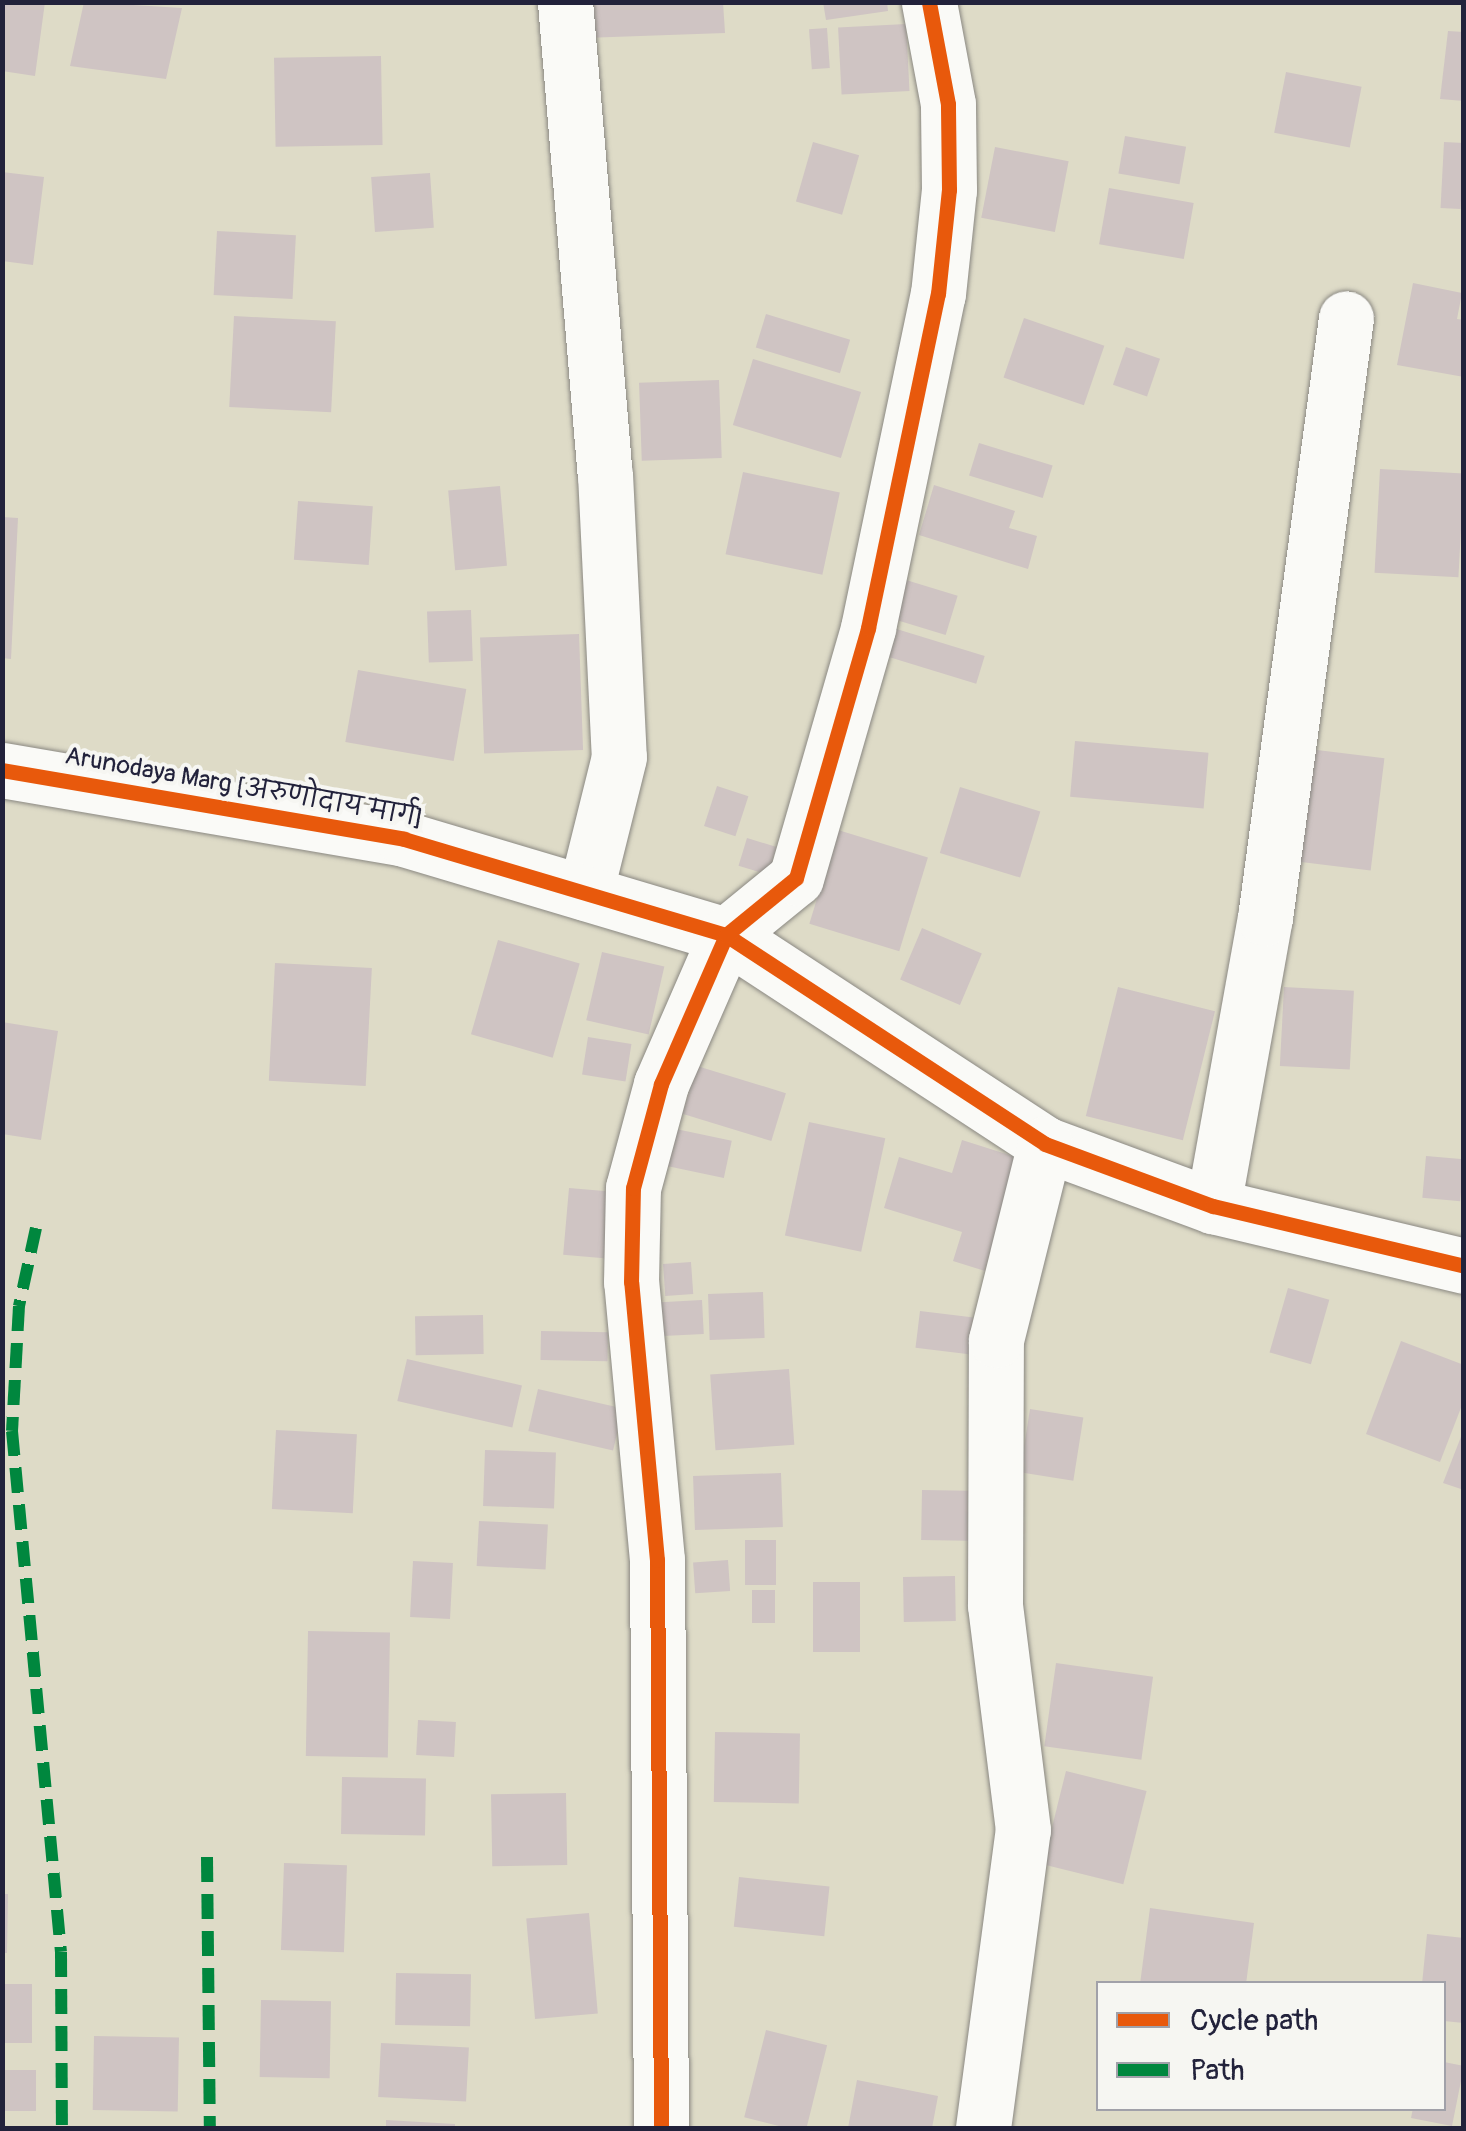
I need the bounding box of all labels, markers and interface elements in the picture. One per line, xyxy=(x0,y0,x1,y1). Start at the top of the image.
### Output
street label: Arunodaya Marg [अरुणोदा‍य मार्ग] xyxy=(63,742,425,834)
legend xyxy=(1096,1981,1446,2111)
text: Cycle path xyxy=(1190,2002,1318,2039)
text: Path xyxy=(1190,2052,1245,2089)

